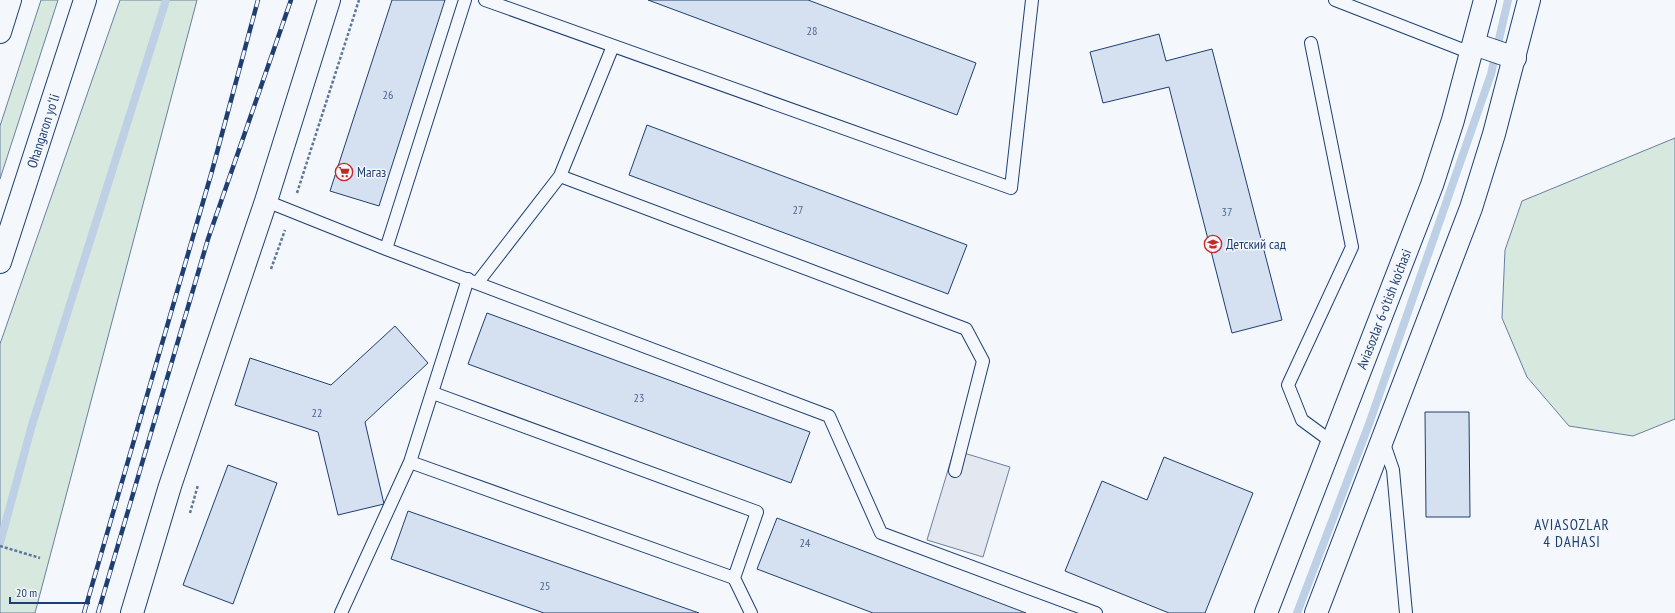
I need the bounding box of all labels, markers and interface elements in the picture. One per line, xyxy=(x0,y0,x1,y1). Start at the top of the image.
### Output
house number: 28 xyxy=(807,23,817,38)
house number: 26 xyxy=(383,87,393,102)
street label: Ohangaron yoʻli xyxy=(23,92,63,170)
supermarket icon: Магаз xyxy=(334,162,354,182)
place label: Магаз xyxy=(357,163,386,181)
house number: 27 xyxy=(793,202,803,217)
house number: 37 xyxy=(1222,204,1232,219)
school or university icon: Детский сад xyxy=(1203,234,1223,254)
place label: Детский сад xyxy=(1226,235,1286,253)
street label: Aviasozlar 6-o'tish ko'chasi xyxy=(1352,246,1415,372)
house number: 23 xyxy=(634,390,644,405)
house number: 22 xyxy=(312,405,322,420)
district label: AVIASOZLAR 4 DAHASI xyxy=(1534,515,1610,551)
house number: 24 xyxy=(800,535,811,550)
house number: 25 xyxy=(540,578,550,593)
scale bar xyxy=(10,579,89,605)
text: 20 m xyxy=(16,585,37,600)

